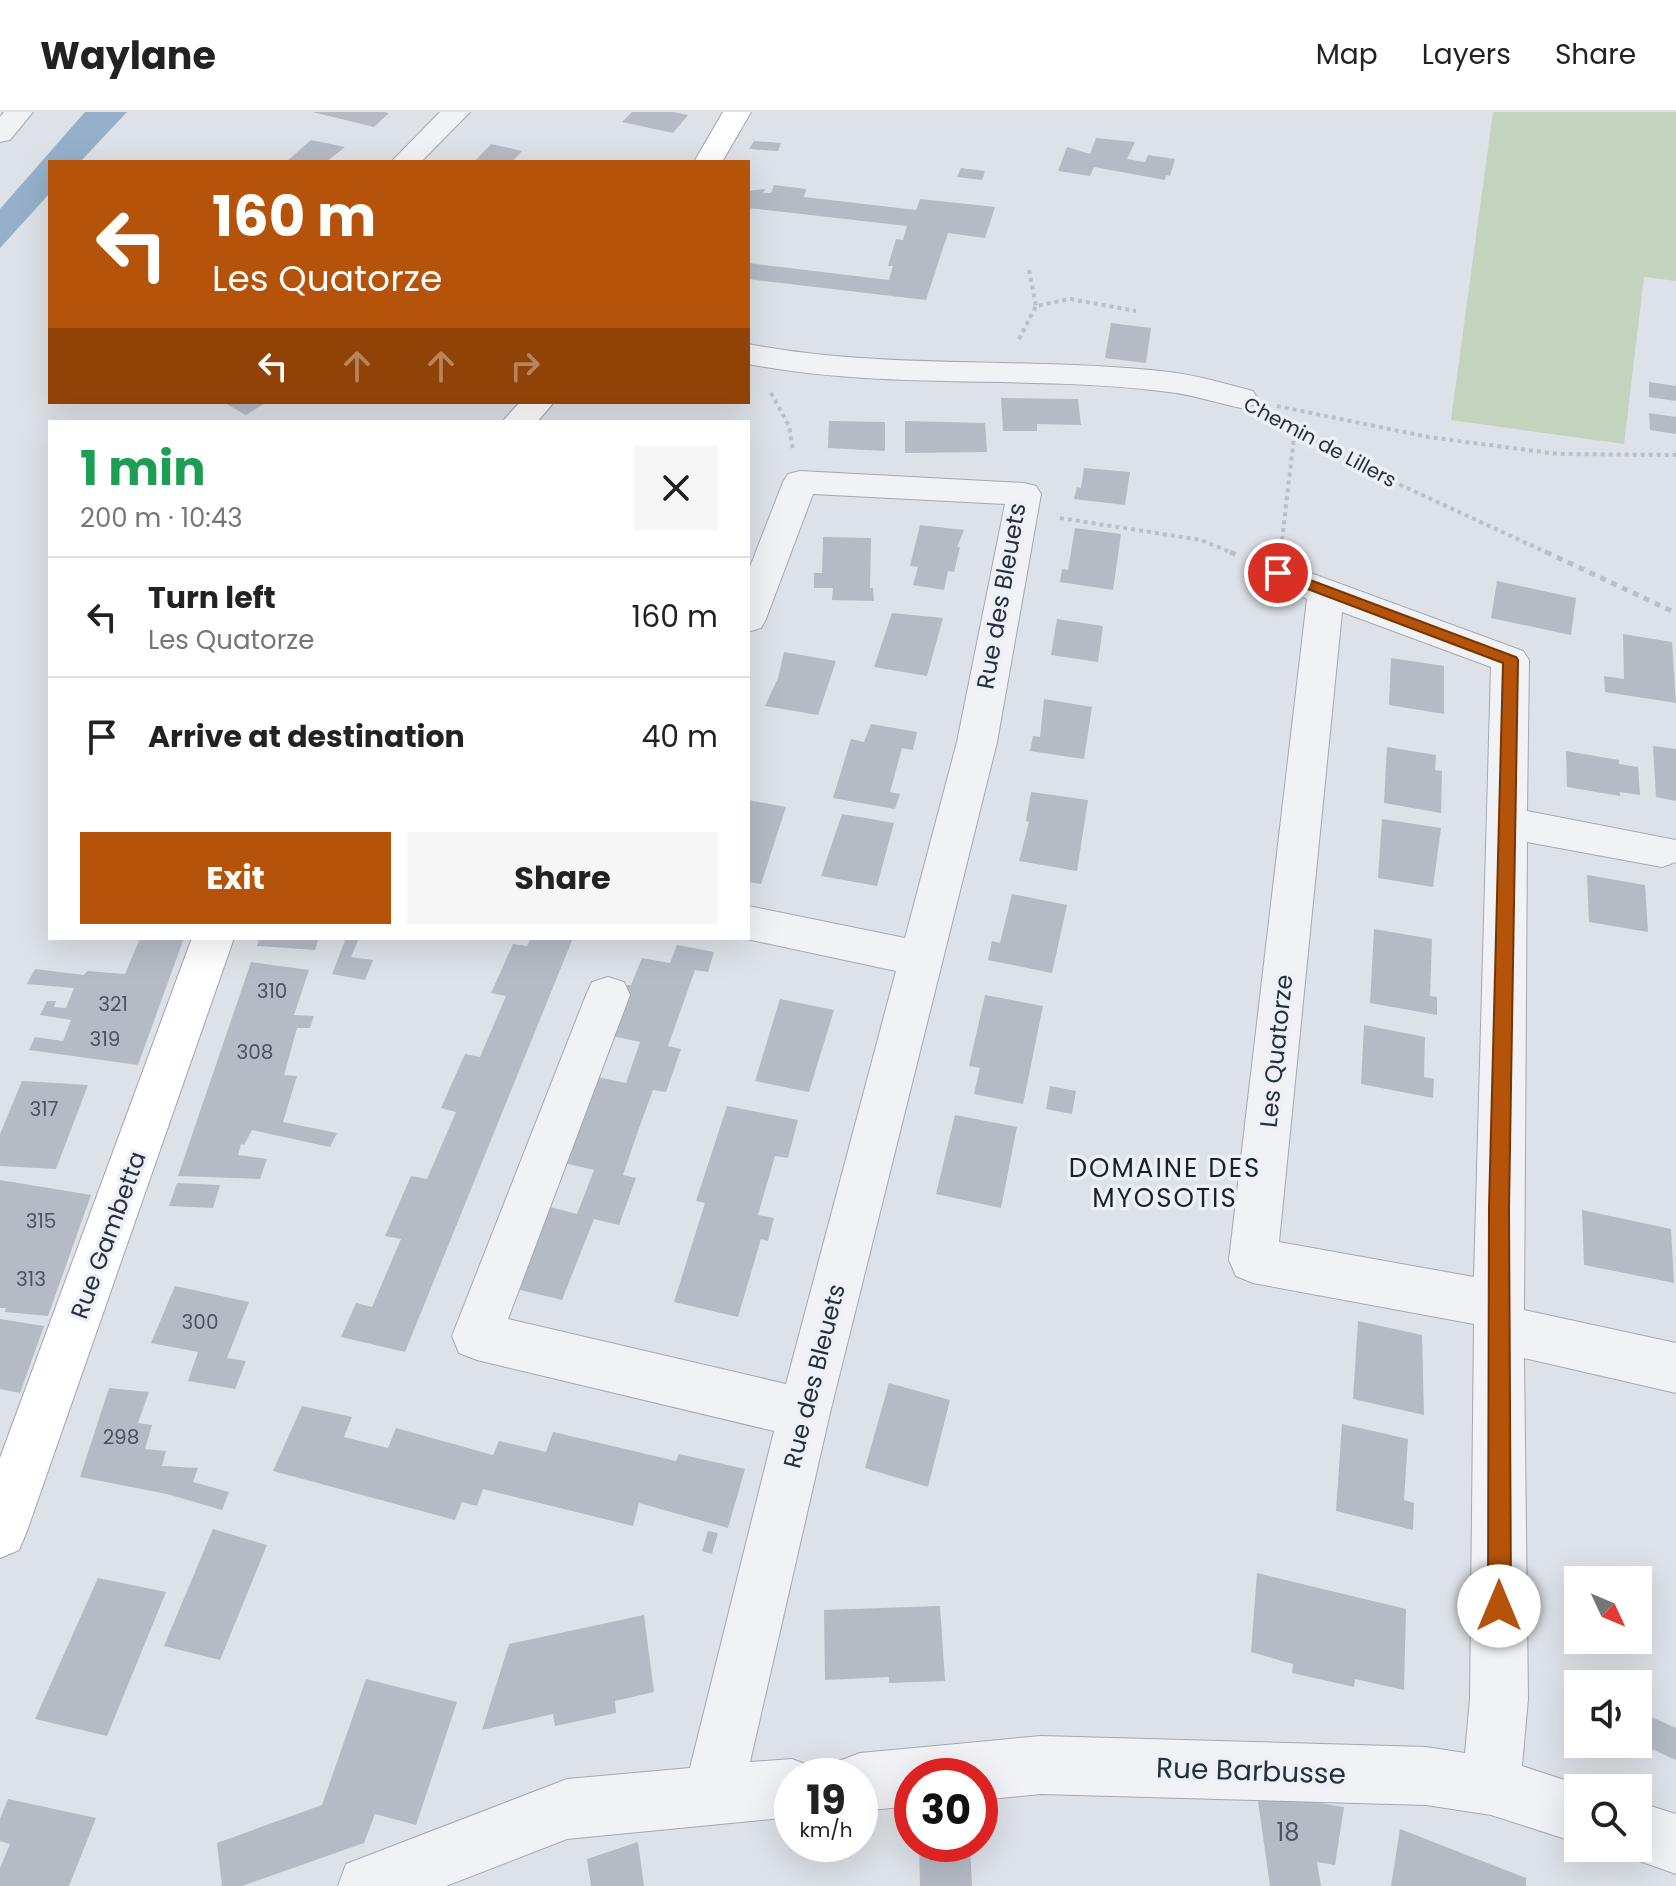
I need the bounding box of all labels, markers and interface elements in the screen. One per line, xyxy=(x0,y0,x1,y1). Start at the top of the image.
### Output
text: Waylane xyxy=(40,29,216,82)
text: Map xyxy=(1316,35,1378,74)
text: Layers xyxy=(1422,35,1511,74)
text: Share xyxy=(1555,35,1636,74)
text: 160 m xyxy=(212,177,376,256)
icon: left xyxy=(80,192,184,296)
text: Les Quatorze xyxy=(212,253,442,304)
icon: left xyxy=(251,344,295,388)
icon: ahead xyxy=(335,344,379,388)
icon: ahead xyxy=(419,344,463,388)
icon: right xyxy=(503,344,547,388)
street label: Chemin de Lillers xyxy=(1239,390,1401,494)
text: 1 min xyxy=(80,435,206,502)
button: close xyxy=(634,446,718,530)
text: 200 m · 10:43 xyxy=(80,500,243,536)
street label: Rue des Bleuets xyxy=(968,500,1034,692)
pin xyxy=(1244,539,1312,607)
icon: arrive xyxy=(1256,551,1300,595)
text: Turn left xyxy=(148,576,276,619)
icon: left xyxy=(80,595,124,639)
text: 160 m xyxy=(632,595,718,638)
text: Les Quatorze xyxy=(148,622,314,658)
icon: arrive xyxy=(80,715,124,759)
text: Arrive at destination xyxy=(148,715,465,758)
text: 40 m xyxy=(641,715,718,758)
button: Exit xyxy=(80,832,391,924)
button: Share xyxy=(407,832,718,924)
street label: Les Quatorze xyxy=(1252,973,1300,1129)
house number: 310 xyxy=(257,977,287,1005)
house number: 321 xyxy=(98,990,128,1018)
house number: 319 xyxy=(90,1025,120,1053)
house number: 308 xyxy=(237,1038,273,1066)
house number: 317 xyxy=(29,1095,59,1123)
street label: Rue Gambetta xyxy=(62,1147,154,1323)
district label: DOMAINE DES MYOSOTIS xyxy=(1069,1150,1261,1216)
house number: 315 xyxy=(26,1207,56,1235)
house number: 313 xyxy=(16,1265,46,1293)
street label: Rue des Bleuets xyxy=(775,1281,853,1471)
house number: 300 xyxy=(182,1308,218,1336)
house number: 298 xyxy=(103,1423,139,1451)
position arrow xyxy=(1457,1564,1541,1648)
north arrow xyxy=(1564,1566,1652,1654)
map controls xyxy=(1564,1566,1652,1862)
button: sound xyxy=(1564,1670,1652,1758)
street label: Rue Barbusse xyxy=(1155,1748,1347,1794)
speed limit sign: 30 xyxy=(894,1758,998,1862)
text: 19 xyxy=(806,1772,846,1828)
button: search xyxy=(1564,1774,1652,1862)
text: km/h xyxy=(799,1816,853,1844)
house number: 18 xyxy=(1277,1816,1299,1849)

